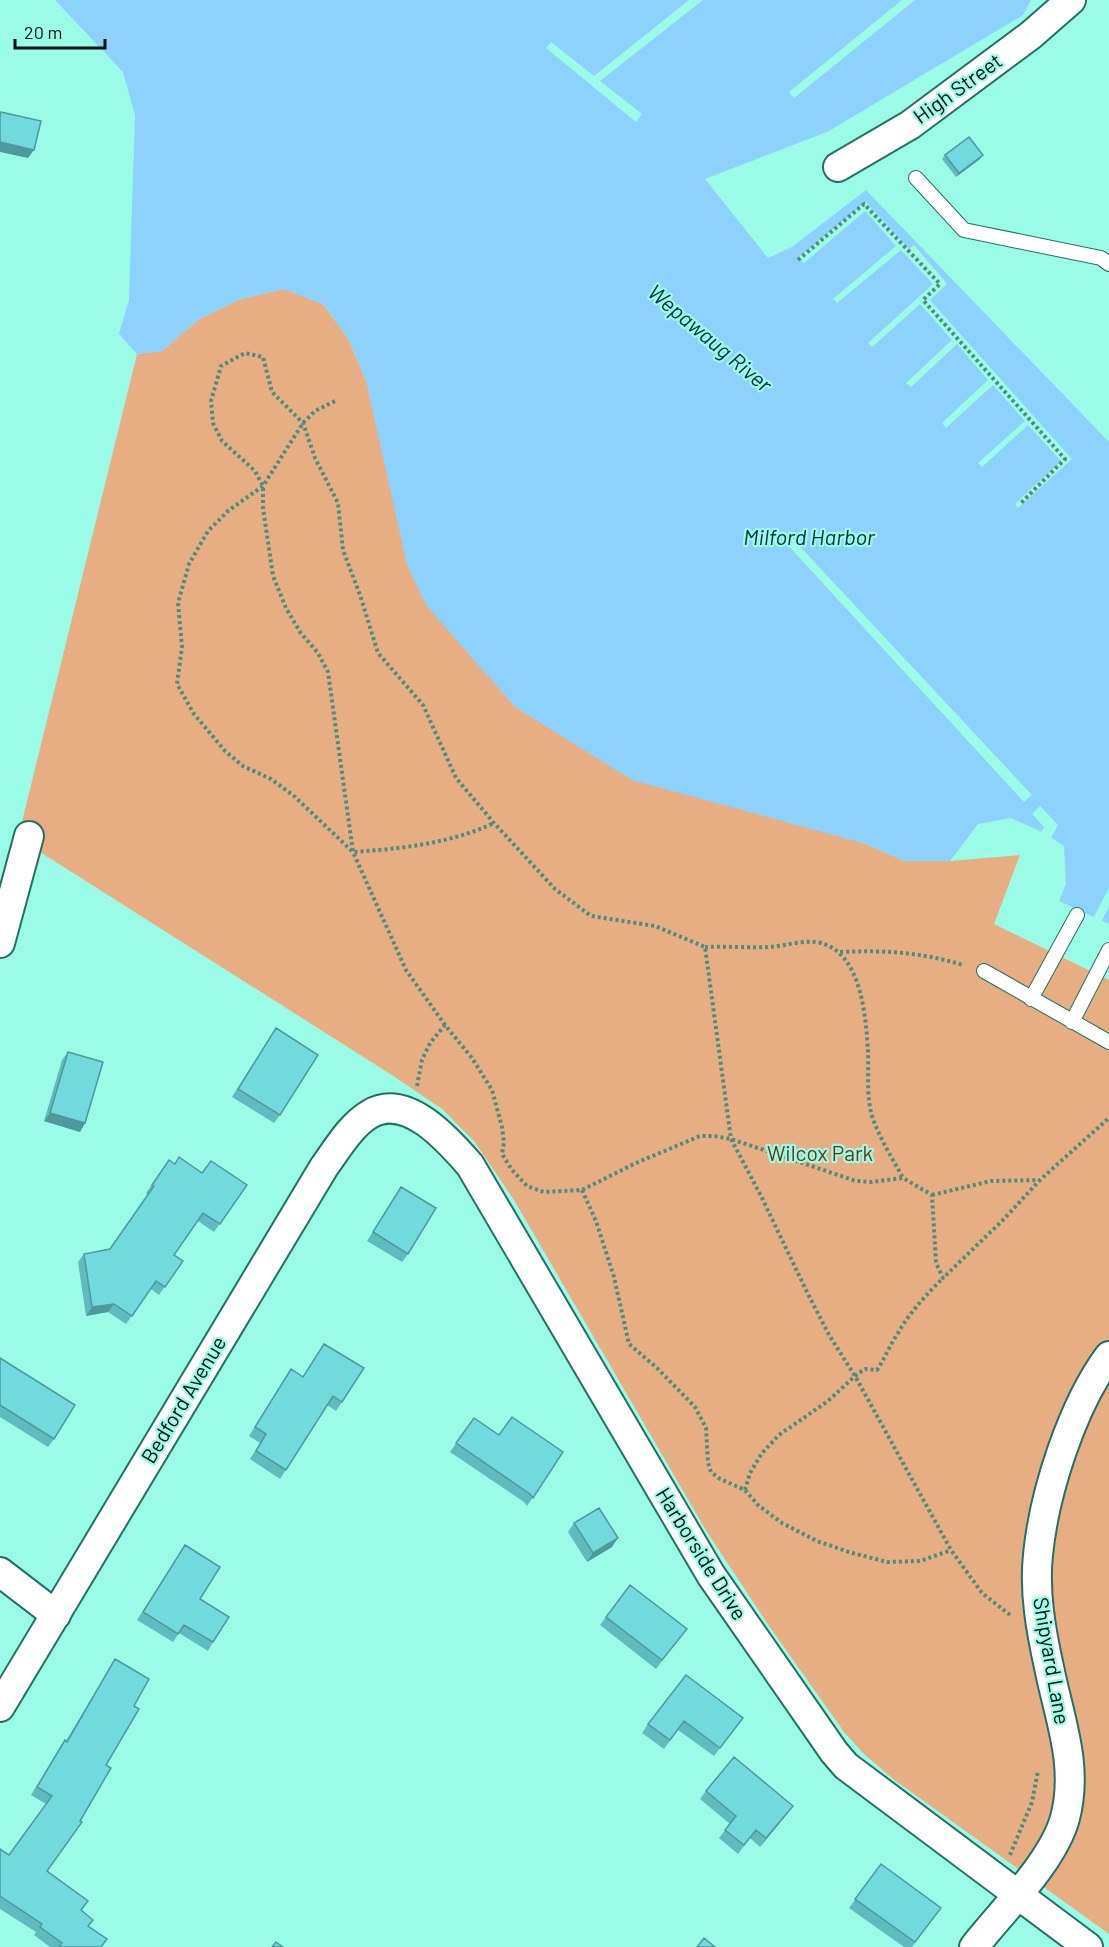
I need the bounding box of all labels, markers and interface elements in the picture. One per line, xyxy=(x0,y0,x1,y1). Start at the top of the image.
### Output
scale bar xyxy=(15,12,105,50)
text: 20 m xyxy=(24,21,62,43)
street label: High Street xyxy=(908,47,1006,128)
water label: Wepawaug River xyxy=(643,278,779,397)
water label: Milford Harbor xyxy=(743,523,876,549)
park label: Wilcox Park xyxy=(767,1140,873,1165)
street label: Bedford Avenue xyxy=(135,1331,230,1467)
street label: Harborside Drive xyxy=(652,1482,753,1624)
street label: Shipyard Lane xyxy=(1029,1595,1076,1726)

